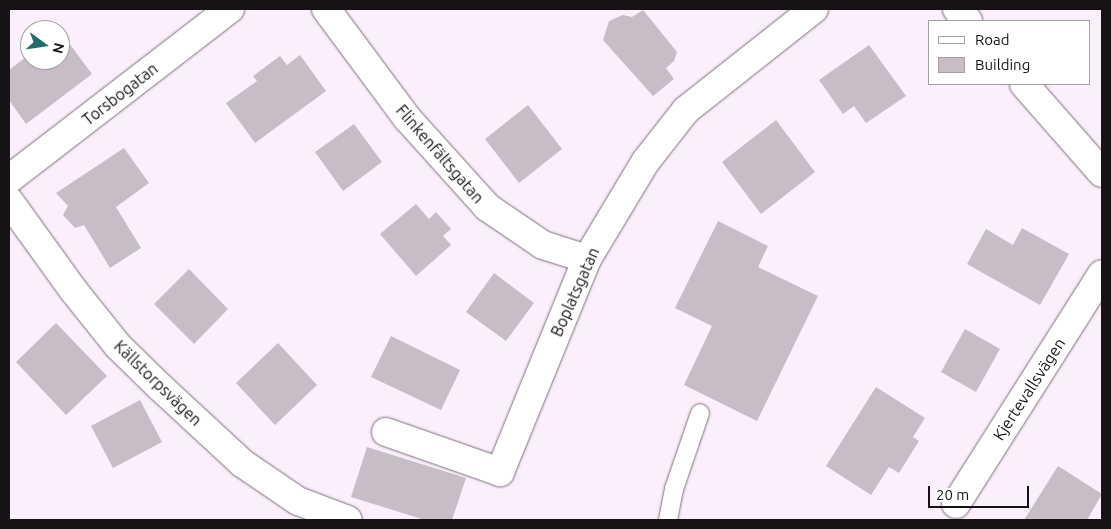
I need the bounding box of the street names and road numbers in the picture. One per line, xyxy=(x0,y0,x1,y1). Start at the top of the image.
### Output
street label: Torsbogatan xyxy=(79,59,161,129)
street label: Flinkenfältsgatan xyxy=(392,101,488,207)
street label: Boplatsgatan xyxy=(547,244,603,340)
street label: Kjertevallsvägen xyxy=(989,334,1069,444)
street label: Källstorpsvägen xyxy=(110,336,206,430)

